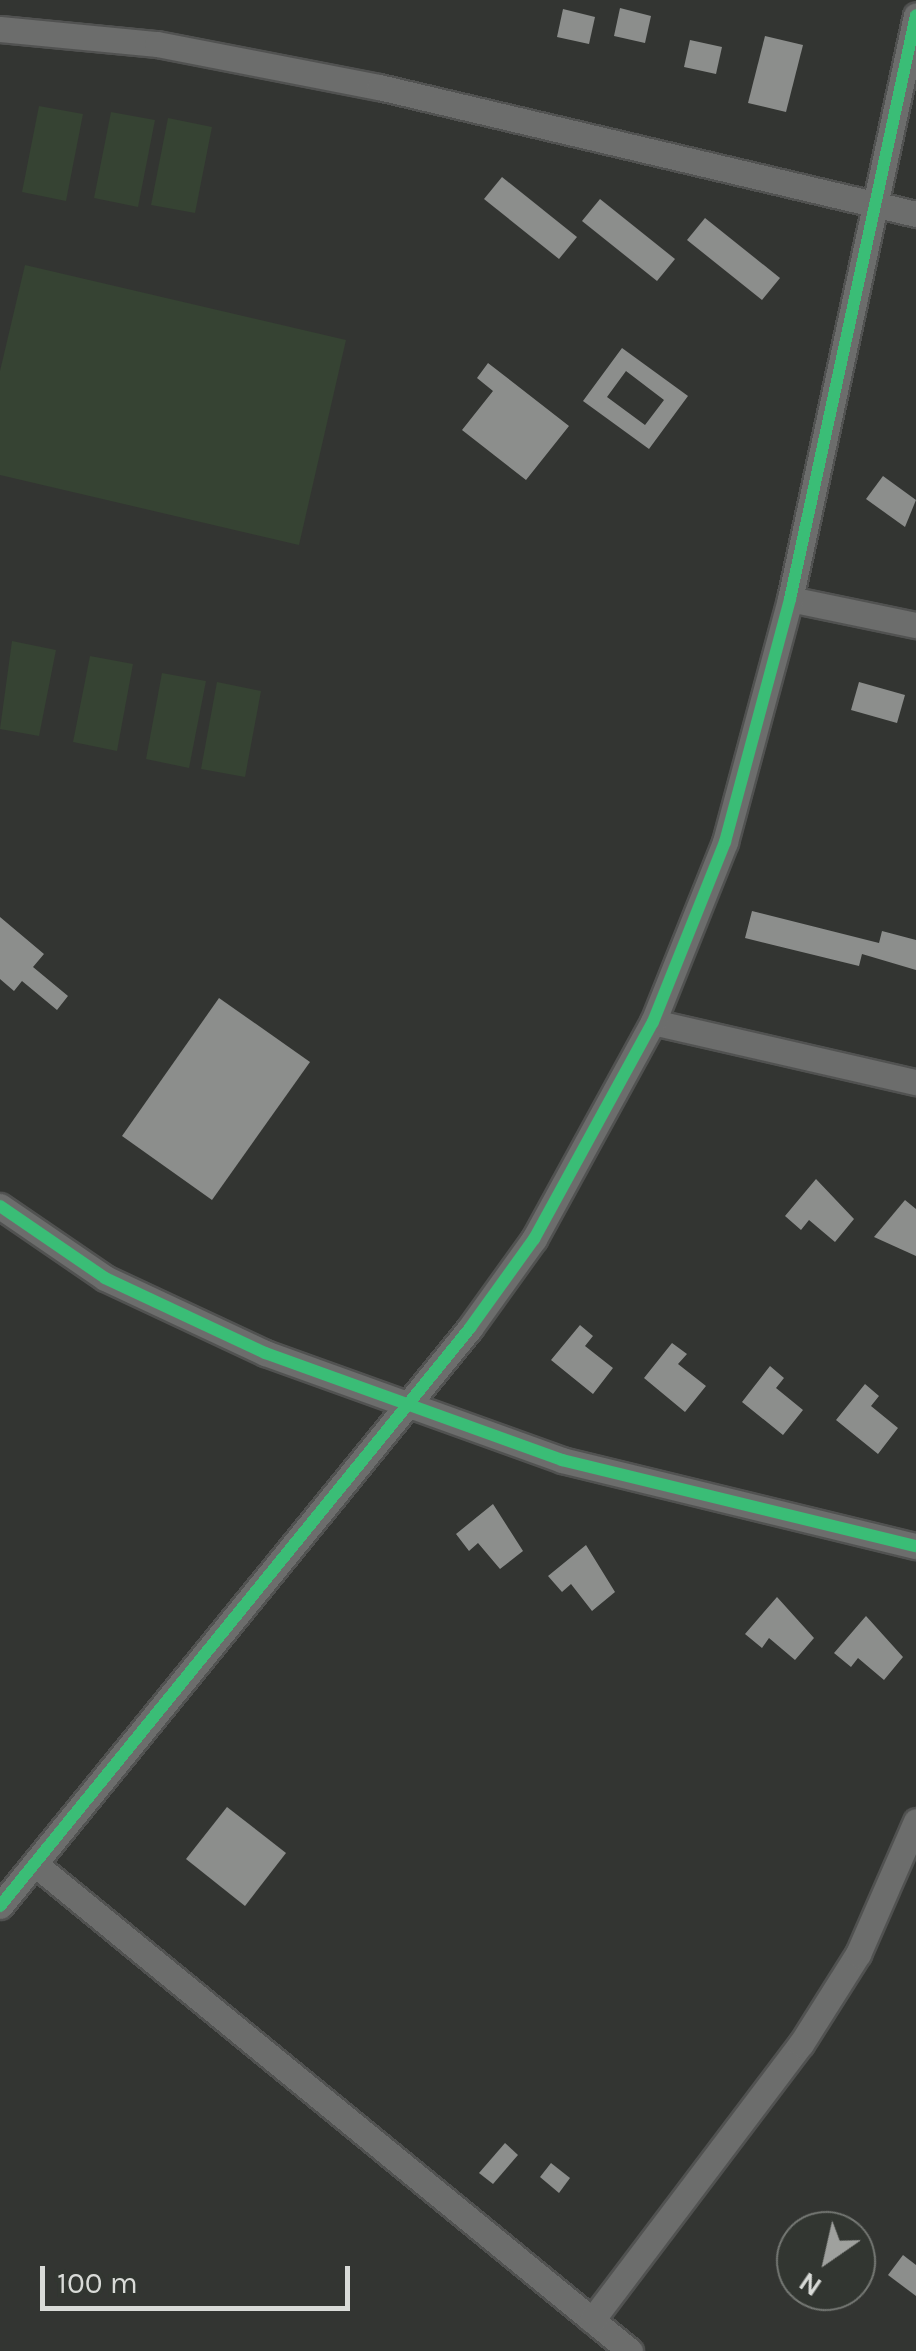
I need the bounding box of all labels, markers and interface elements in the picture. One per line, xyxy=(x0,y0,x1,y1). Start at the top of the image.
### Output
north arrow xyxy=(776,2211,876,2311)
scale bar xyxy=(45,2246,355,2308)
text: 100 m xyxy=(57,2265,138,2301)
text: N xyxy=(793,2265,828,2304)

